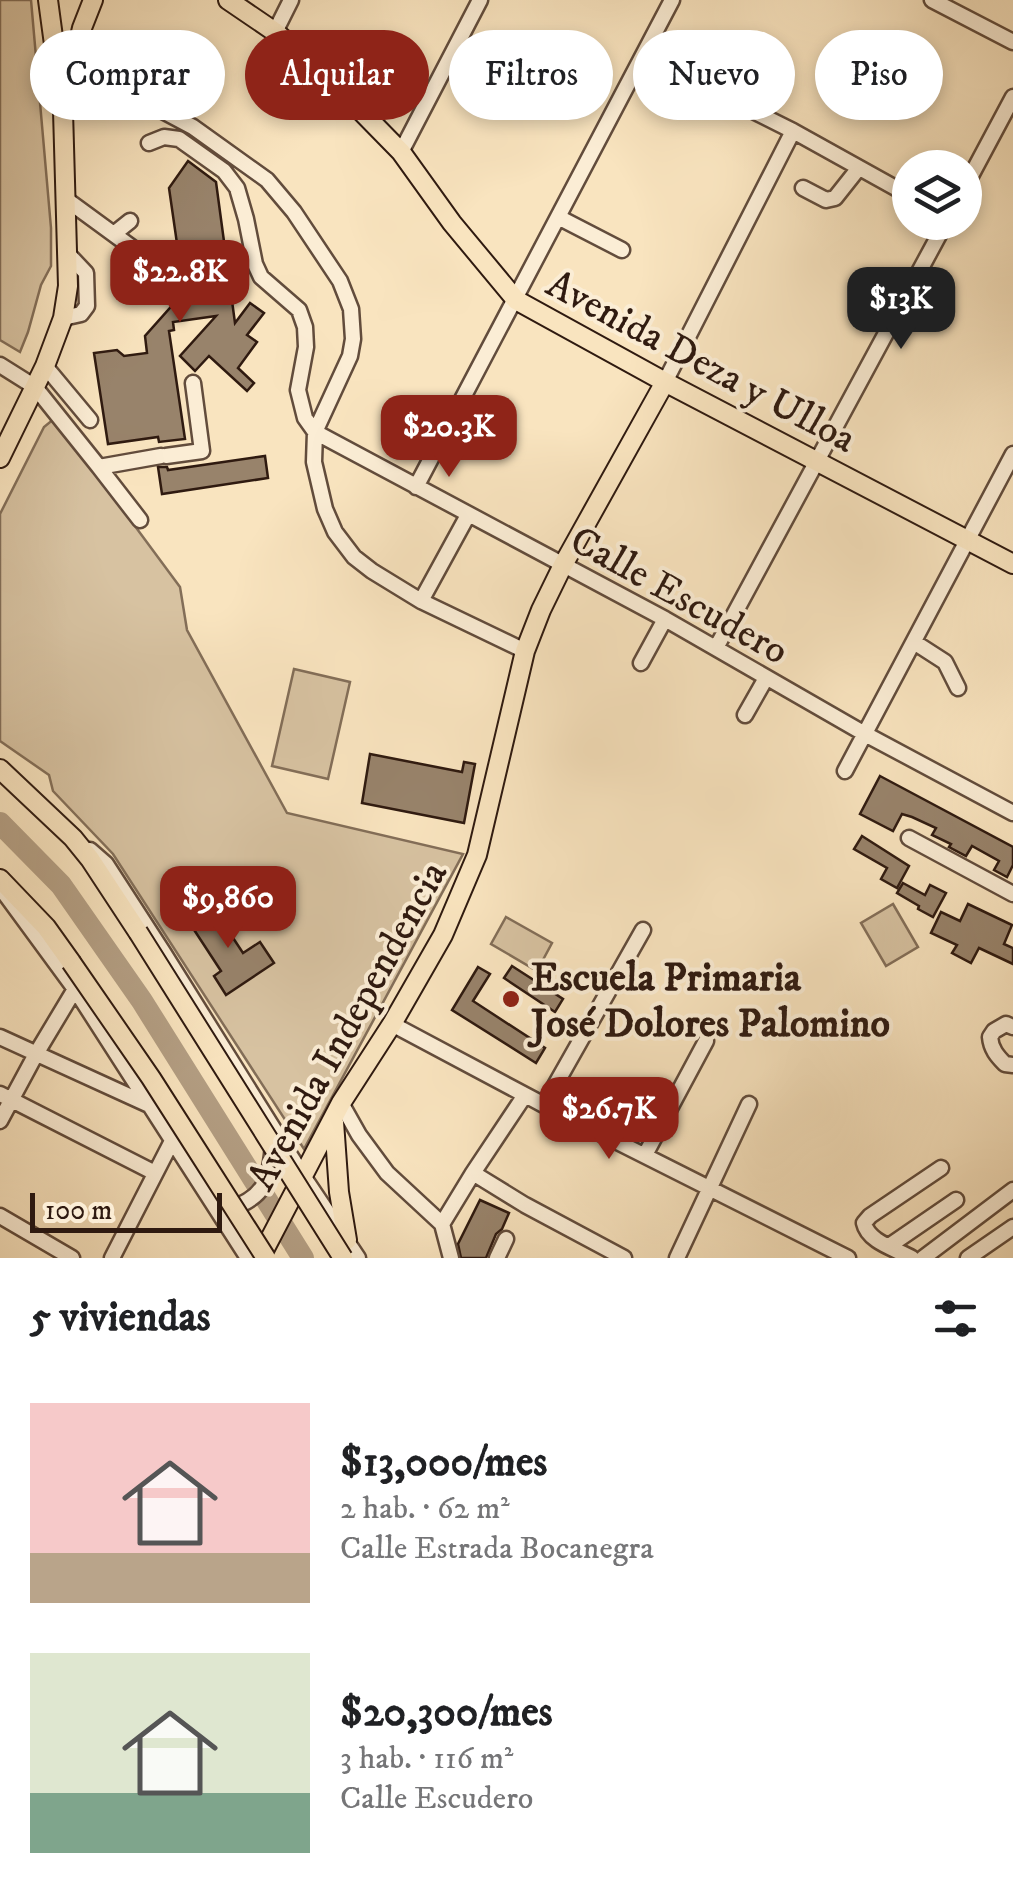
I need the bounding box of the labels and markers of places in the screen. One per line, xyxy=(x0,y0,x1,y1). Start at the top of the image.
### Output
pin: $22.8K xyxy=(99,240,261,325)
pin: $13K xyxy=(842,267,960,352)
pin: $20.3K xyxy=(368,395,530,480)
pin: $9,860 xyxy=(147,866,309,951)
place label: Escuela Primaria José Dolores Palomino xyxy=(527,954,890,1050)
marker: Escuela Primaria José Dolores Palomino xyxy=(500,988,522,1010)
pin: $26.7K xyxy=(528,1077,690,1162)

